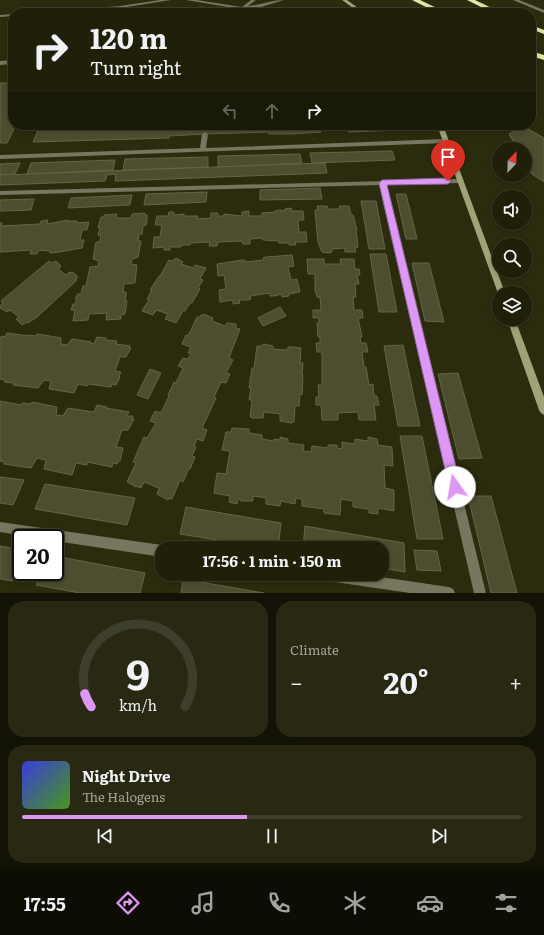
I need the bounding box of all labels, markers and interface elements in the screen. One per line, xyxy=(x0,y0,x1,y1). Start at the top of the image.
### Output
text: 120 m xyxy=(90,16,167,58)
icon: right xyxy=(24,24,76,76)
text: Turn right xyxy=(90,54,181,81)
icon: left xyxy=(219,100,241,122)
icon: ahead xyxy=(261,100,283,122)
icon: right xyxy=(303,100,325,122)
pin xyxy=(431,140,465,181)
north arrow xyxy=(492,142,532,182)
map controls xyxy=(492,142,532,326)
icon: arrive xyxy=(437,146,459,168)
button: sound xyxy=(492,190,532,230)
button: search xyxy=(492,238,532,278)
button: layers xyxy=(492,286,532,326)
position arrow xyxy=(434,466,476,508)
speed limit sign: 20 xyxy=(12,529,64,581)
text: 17:56 · 1 min · 150 m xyxy=(202,549,342,572)
text: Climate xyxy=(290,640,339,659)
text: 9 xyxy=(126,641,150,703)
text: 20° xyxy=(383,659,429,703)
text: − xyxy=(290,665,303,698)
text: + xyxy=(509,665,522,698)
text: km/h xyxy=(119,694,158,715)
text: Night Drive xyxy=(82,764,171,787)
text: The Halogens xyxy=(82,787,165,806)
icon: previous xyxy=(94,825,116,847)
icon: pause xyxy=(261,825,283,847)
icon: next xyxy=(428,825,450,847)
icon: directions xyxy=(114,889,142,917)
icon: music xyxy=(189,889,217,917)
icon: phone xyxy=(265,889,293,917)
icon: climate xyxy=(341,889,369,917)
icon: car xyxy=(416,889,444,917)
icon: filters xyxy=(492,889,520,917)
text: 17:55 xyxy=(24,890,66,917)

